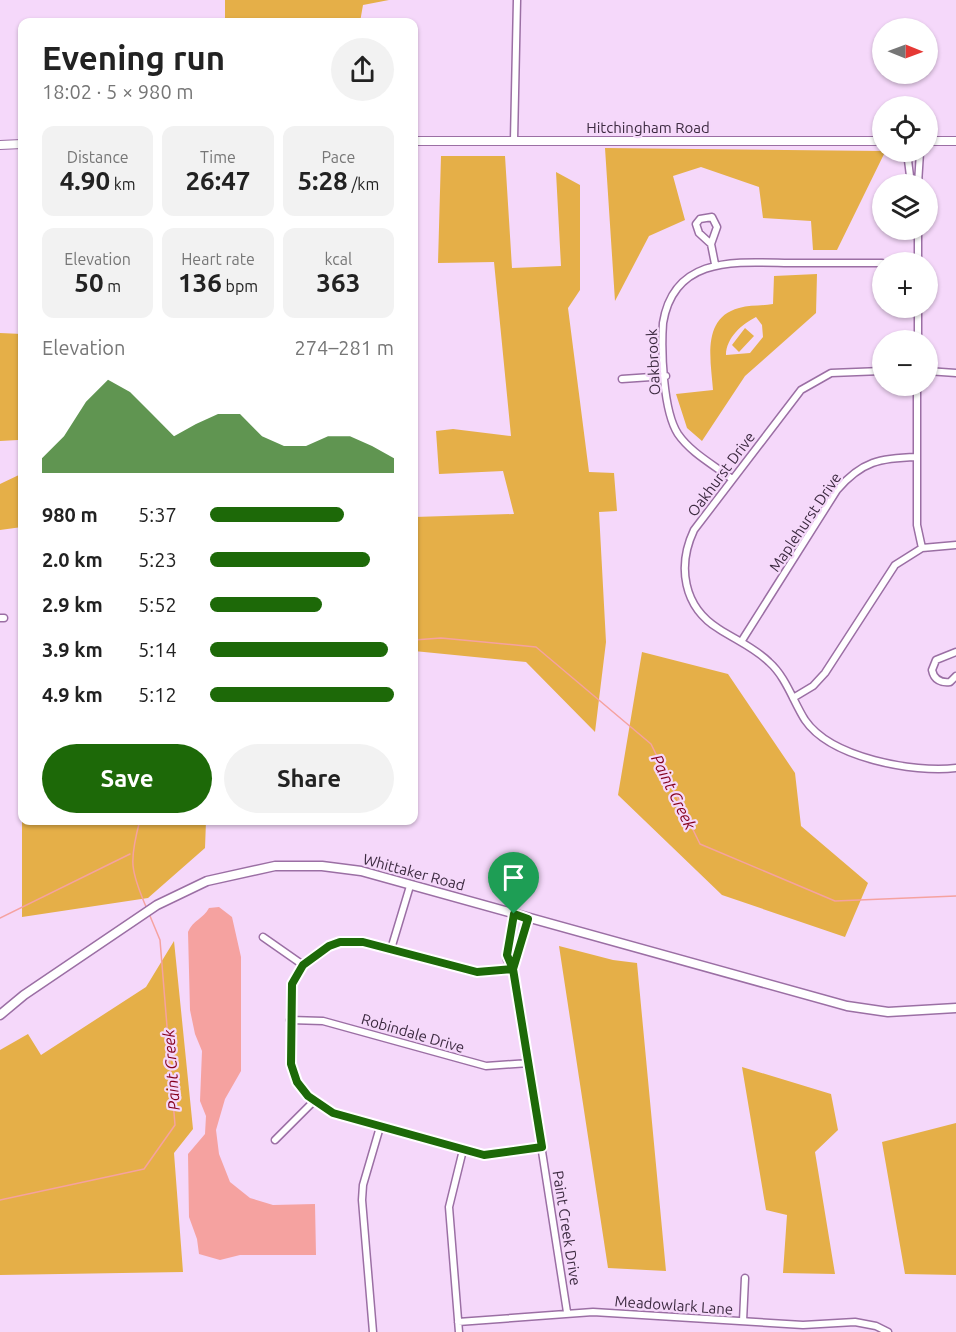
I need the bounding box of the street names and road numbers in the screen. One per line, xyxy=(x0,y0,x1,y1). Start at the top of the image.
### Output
street label: Hitchingham Road xyxy=(586,119,710,136)
street label: Oakbrook xyxy=(643,328,663,396)
street label: Oakhurst Drive xyxy=(684,429,758,519)
street label: Maplehurst Drive xyxy=(766,469,844,575)
street label: Whittaker Road xyxy=(361,850,467,894)
street label: Robindale Drive xyxy=(359,1010,467,1056)
street label: Paint Creek Drive xyxy=(550,1169,584,1287)
street label: Meadowlark Lane xyxy=(614,1292,734,1318)

